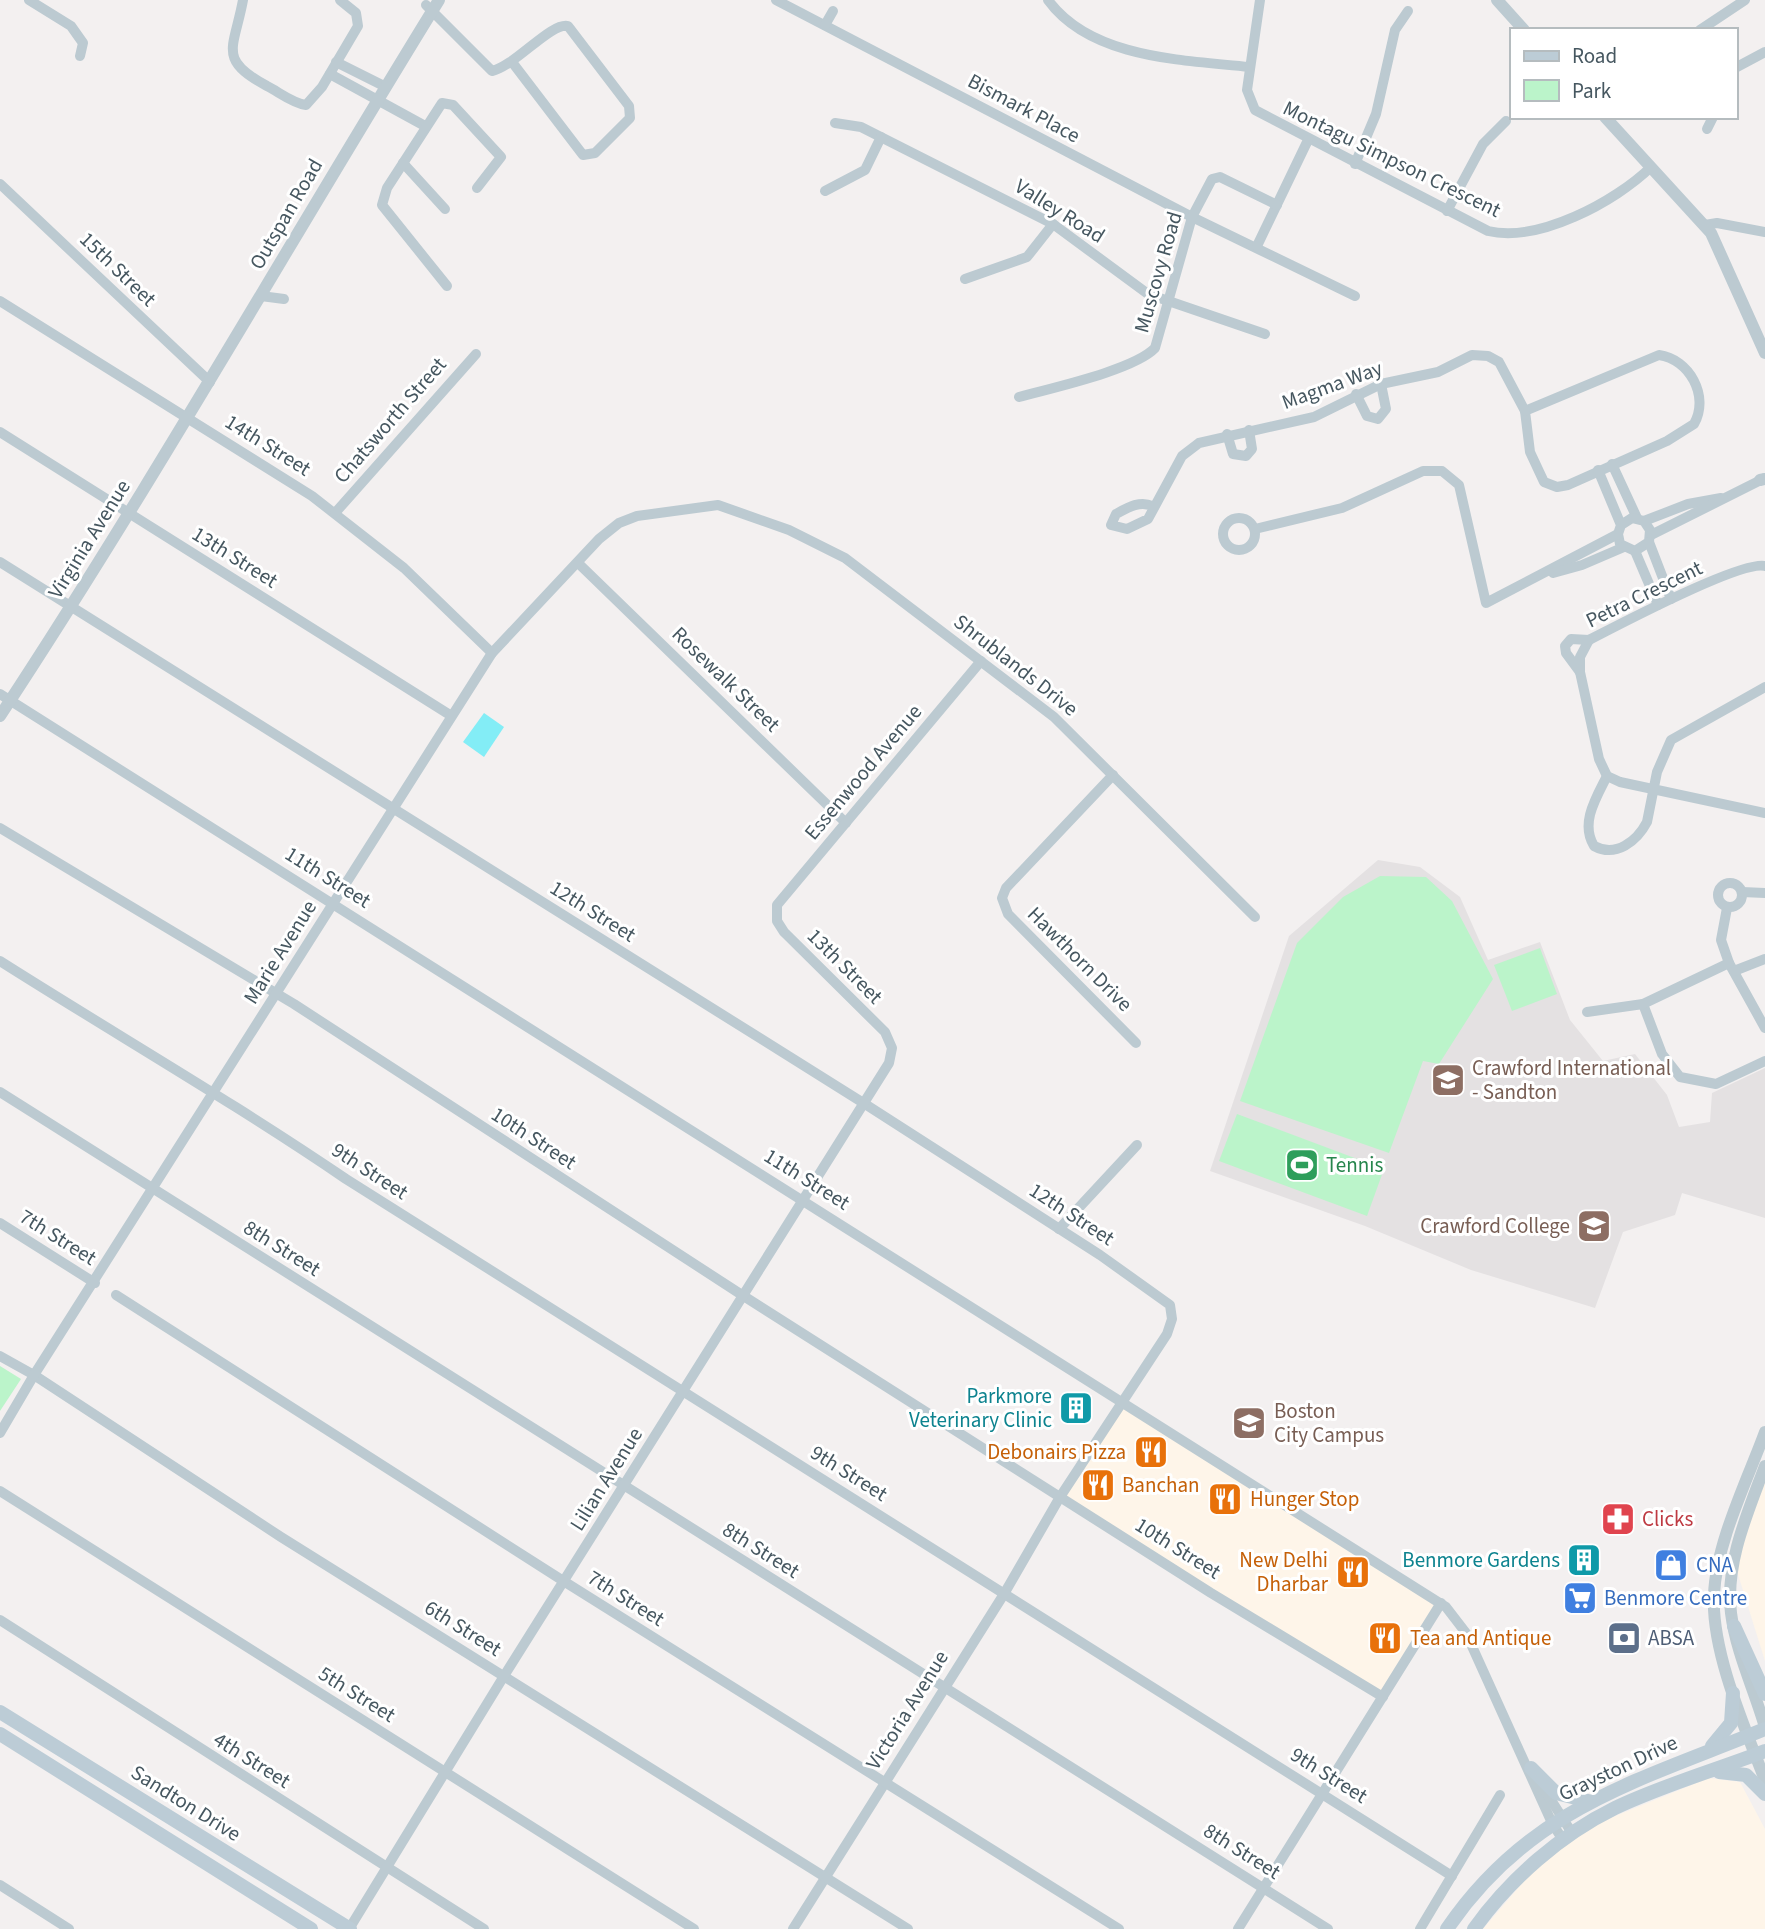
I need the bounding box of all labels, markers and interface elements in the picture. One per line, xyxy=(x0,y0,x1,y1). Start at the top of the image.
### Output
legend xyxy=(1510,28,1737,119)
text: Road xyxy=(1572,41,1617,71)
street label: Bismark Place xyxy=(962,66,1086,150)
text: Park xyxy=(1572,76,1612,106)
street label: Montagu Simpson Crescent xyxy=(1278,93,1506,225)
street label: Outspan Road xyxy=(242,153,330,275)
street label: Valley Road xyxy=(1009,171,1111,251)
street label: Muscovy Road xyxy=(1126,208,1190,336)
street label: 15th Street xyxy=(73,225,163,313)
street label: Chatsworth Street xyxy=(327,350,453,490)
street label: Magma Way xyxy=(1277,353,1387,417)
street label: 14th Street xyxy=(219,407,317,483)
street label: Virginia Avenue xyxy=(41,474,137,604)
street label: 13th Street xyxy=(186,519,284,595)
street label: Petra Crescent xyxy=(1580,553,1708,635)
street label: Shrublands Drive xyxy=(947,607,1085,723)
street label: Rosewalk Street xyxy=(665,619,787,739)
street label: Essenwood Avenue xyxy=(797,698,929,846)
street label: 11th Street xyxy=(279,839,377,915)
street label: 12th Street xyxy=(544,873,642,949)
street label: Marie Avenue xyxy=(236,894,324,1010)
street label: Hawthorn Drive xyxy=(1021,900,1139,1018)
street label: 13th Street xyxy=(800,921,890,1011)
place label: Crawford International - Sandton xyxy=(1472,1053,1671,1107)
school or university icon: Crawford International - Sandton xyxy=(1429,1061,1467,1099)
street label: 10th Street xyxy=(485,1099,583,1177)
street label: 9th Street xyxy=(326,1135,414,1207)
street label: 11th Street xyxy=(758,1141,856,1217)
sports icon: Tennis xyxy=(1283,1146,1321,1184)
place label: Tennis xyxy=(1326,1150,1383,1180)
street label: 12th Street xyxy=(1023,1175,1121,1253)
street label: 7th Street xyxy=(14,1202,102,1272)
school or university icon: Crawford College xyxy=(1575,1207,1613,1245)
place label: Crawford College xyxy=(1420,1211,1570,1241)
street label: 8th Street xyxy=(238,1213,326,1283)
place label: Parkmore Veterinary Clinic xyxy=(909,1381,1052,1435)
building icon: Parkmore Veterinary Clinic xyxy=(1057,1389,1095,1427)
place label: Boston City Campus xyxy=(1274,1396,1384,1450)
school or university icon: Boston City Campus xyxy=(1230,1404,1268,1442)
street label: Lilian Avenue xyxy=(562,1421,650,1537)
restaurant icon: Debonairs Pizza xyxy=(1132,1433,1170,1471)
place label: Debonairs Pizza xyxy=(987,1437,1126,1467)
street label: 9th Street xyxy=(805,1438,893,1508)
restaurant icon: Banchan xyxy=(1079,1466,1117,1504)
place label: Banchan xyxy=(1122,1470,1200,1500)
restaurant icon: Hunger Stop xyxy=(1206,1480,1244,1518)
place label: Hunger Stop xyxy=(1250,1484,1359,1514)
pharmacy icon: Clicks xyxy=(1599,1500,1637,1538)
place label: Clicks xyxy=(1642,1504,1693,1534)
street label: 10th Street xyxy=(1129,1510,1227,1586)
street label: 8th Street xyxy=(717,1515,805,1585)
building icon: Benmore Gardens xyxy=(1565,1541,1603,1579)
place label: New Delhi Dharbar xyxy=(1239,1545,1329,1599)
place label: Benmore Gardens xyxy=(1402,1545,1560,1575)
shop icon: CNA xyxy=(1652,1546,1690,1584)
place label: CNA xyxy=(1696,1550,1734,1580)
restaurant icon: New Delhi Dharbar xyxy=(1334,1553,1372,1591)
street label: 7th Street xyxy=(582,1563,670,1633)
supermarket icon: Benmore Centre xyxy=(1561,1579,1599,1617)
place label: Benmore Centre xyxy=(1604,1583,1747,1613)
street label: 6th Street xyxy=(419,1593,507,1663)
restaurant icon: Tea and Antique xyxy=(1366,1619,1404,1657)
bank icon: ABSA xyxy=(1605,1619,1643,1657)
place label: Tea and Antique xyxy=(1410,1623,1551,1653)
place label: ABSA xyxy=(1648,1623,1695,1653)
street label: Victoria Avenue xyxy=(858,1645,956,1775)
street label: 5th Street xyxy=(313,1659,401,1729)
street label: 4th Street xyxy=(208,1725,296,1795)
street label: Grayston Drive xyxy=(1554,1727,1682,1809)
street label: 9th Street xyxy=(1285,1740,1373,1810)
street label: Sandton Drive xyxy=(125,1757,247,1849)
street label: 8th Street xyxy=(1198,1816,1286,1886)

